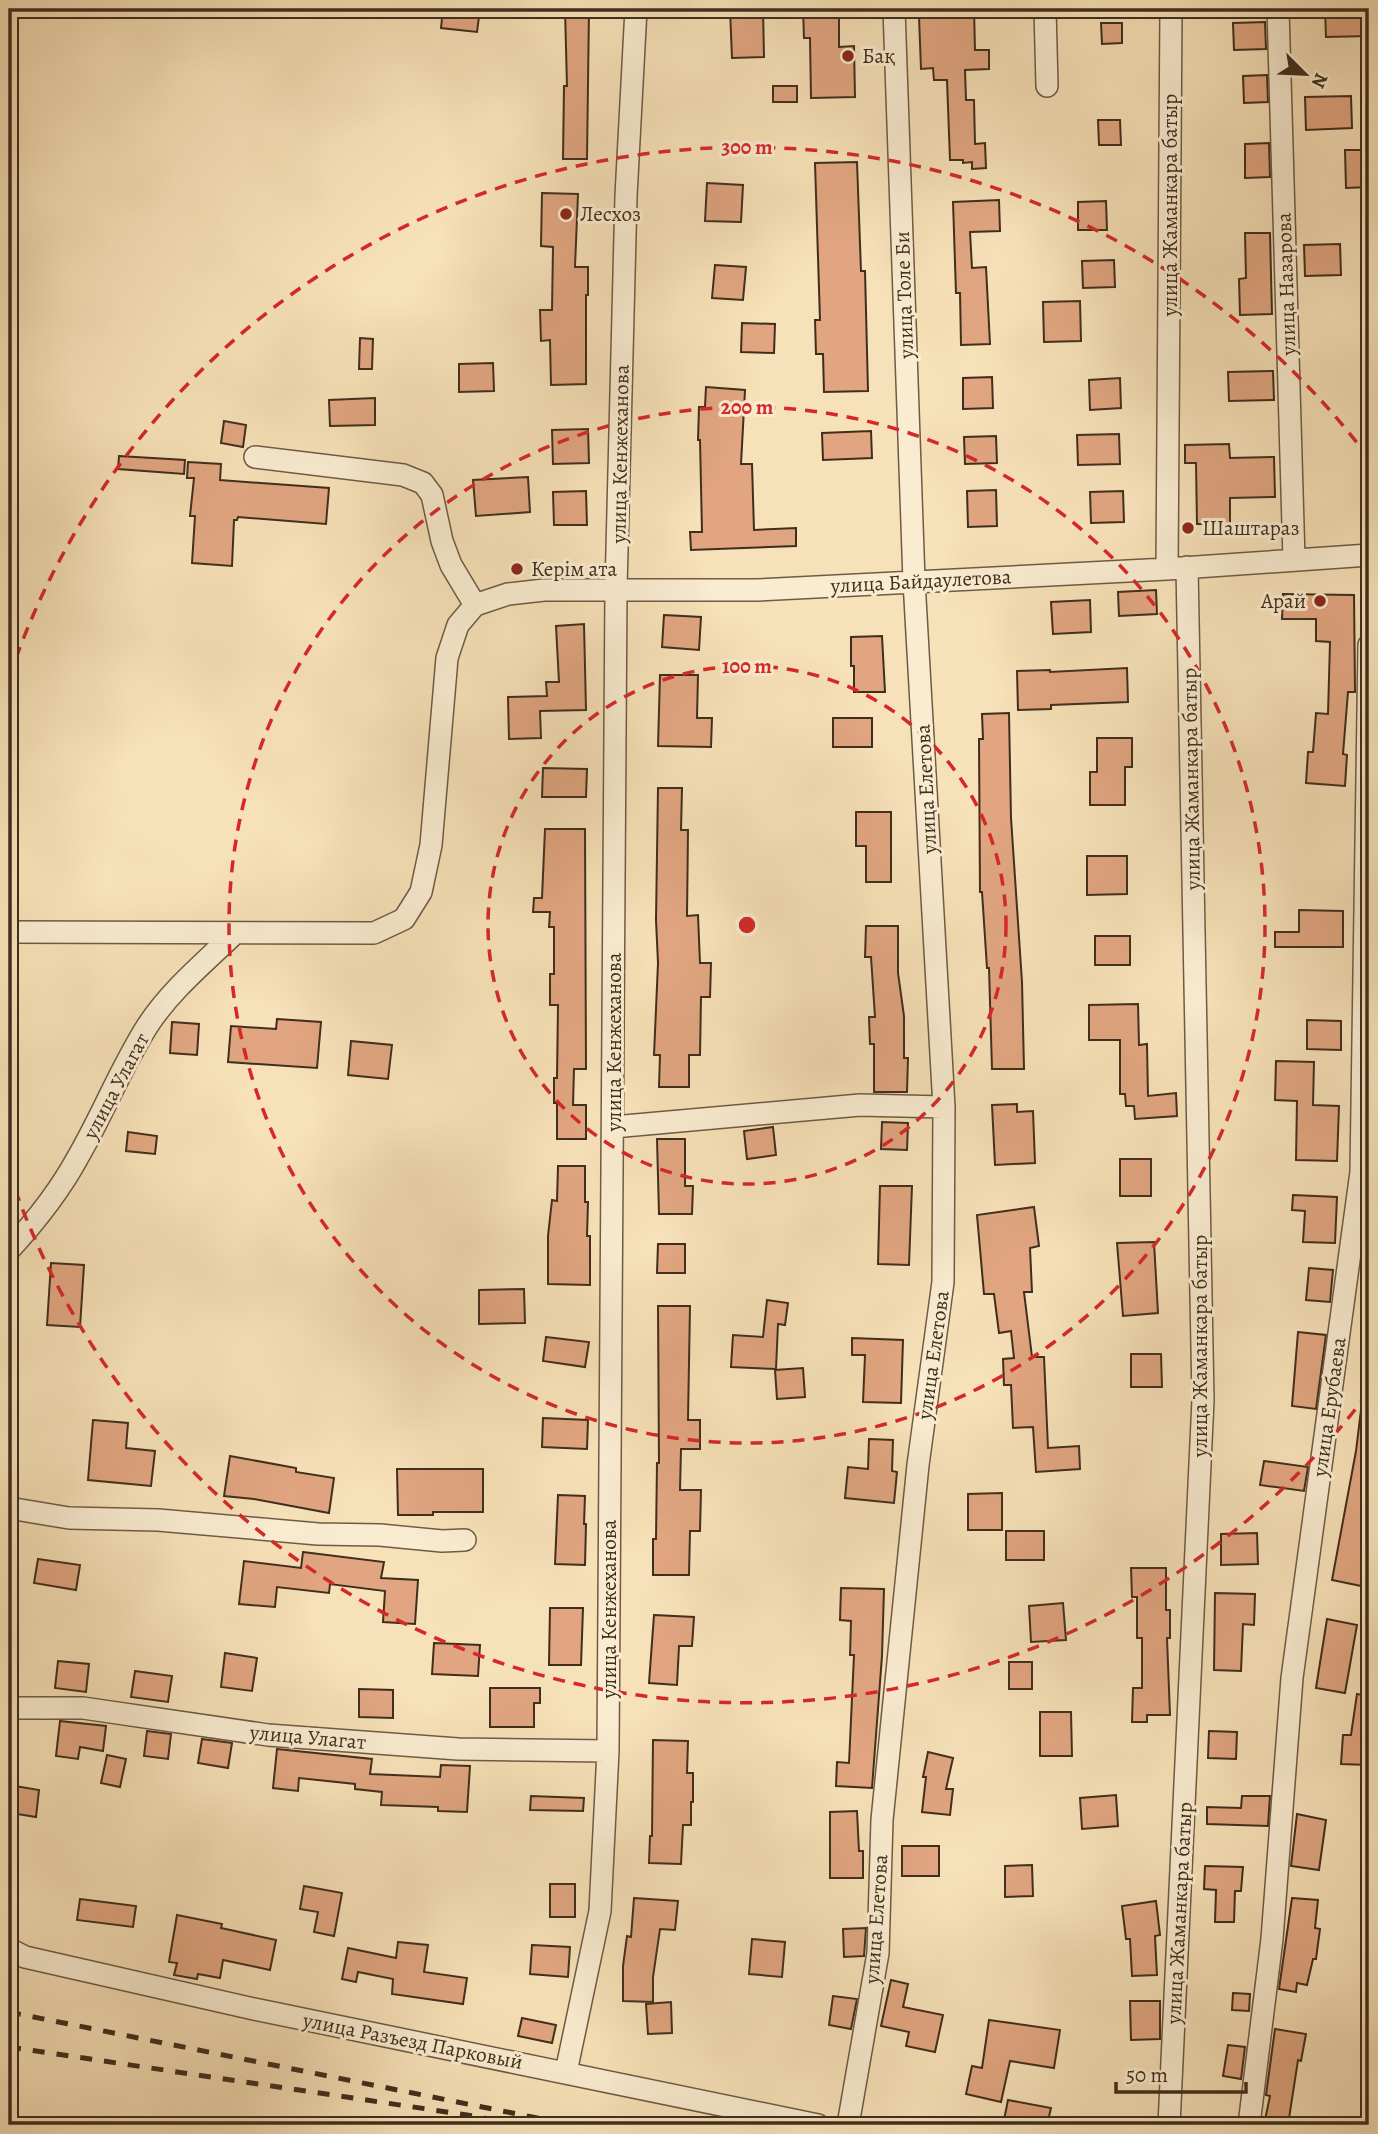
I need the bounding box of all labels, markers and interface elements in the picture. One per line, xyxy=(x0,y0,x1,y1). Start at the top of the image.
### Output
north arrow xyxy=(1270,38,1340,108)
place label: Бақ xyxy=(862,42,895,70)
marker: Бақ xyxy=(840,48,856,64)
text: N xyxy=(1305,69,1334,92)
street label: улица Жаманкара батыр xyxy=(1156,94,1184,317)
text: 300 m xyxy=(721,133,773,161)
place label: Лесхоз xyxy=(580,200,641,228)
marker: Лесхоз xyxy=(558,206,574,222)
street label: улица Назарова xyxy=(1270,212,1303,357)
street label: улица Толе Би xyxy=(888,231,920,360)
street label: улица Кенжеханова xyxy=(604,364,636,545)
text: 200 m xyxy=(721,393,774,421)
place label: Шаштараз xyxy=(1202,514,1300,542)
marker: Шаштараз xyxy=(1180,520,1196,536)
place label: Керім ата xyxy=(531,555,618,583)
marker: Керім ата xyxy=(509,561,525,577)
street label: улица Байдаулетова xyxy=(829,562,1012,600)
place label: Арай xyxy=(1260,587,1306,615)
marker: Арай xyxy=(1312,593,1328,609)
text: 100 m xyxy=(722,652,772,680)
street label: улица Жаманкара батыр xyxy=(1175,668,1207,891)
street label: улица Елетова xyxy=(909,723,943,856)
centre of rings xyxy=(735,913,759,937)
street label: улица Кенжеханова xyxy=(600,952,628,1132)
street label: улица Улагат xyxy=(76,1028,156,1145)
street label: улица Жаманкара батыр xyxy=(1186,1235,1214,1458)
street label: улица Елетова xyxy=(910,1288,956,1422)
street label: улица Ерубаева xyxy=(1305,1335,1353,1479)
street label: улица Кенжеханова xyxy=(595,1519,623,1699)
street label: улица Улагат xyxy=(248,1718,367,1756)
street label: улица Жаманкара батыр xyxy=(1159,1801,1199,2026)
street label: улица Елетова xyxy=(857,1853,895,1986)
street label: улица Разъезд Парковый xyxy=(300,2006,525,2076)
scale bar xyxy=(1116,2050,1245,2094)
text: 50 m xyxy=(1126,2061,1168,2089)

